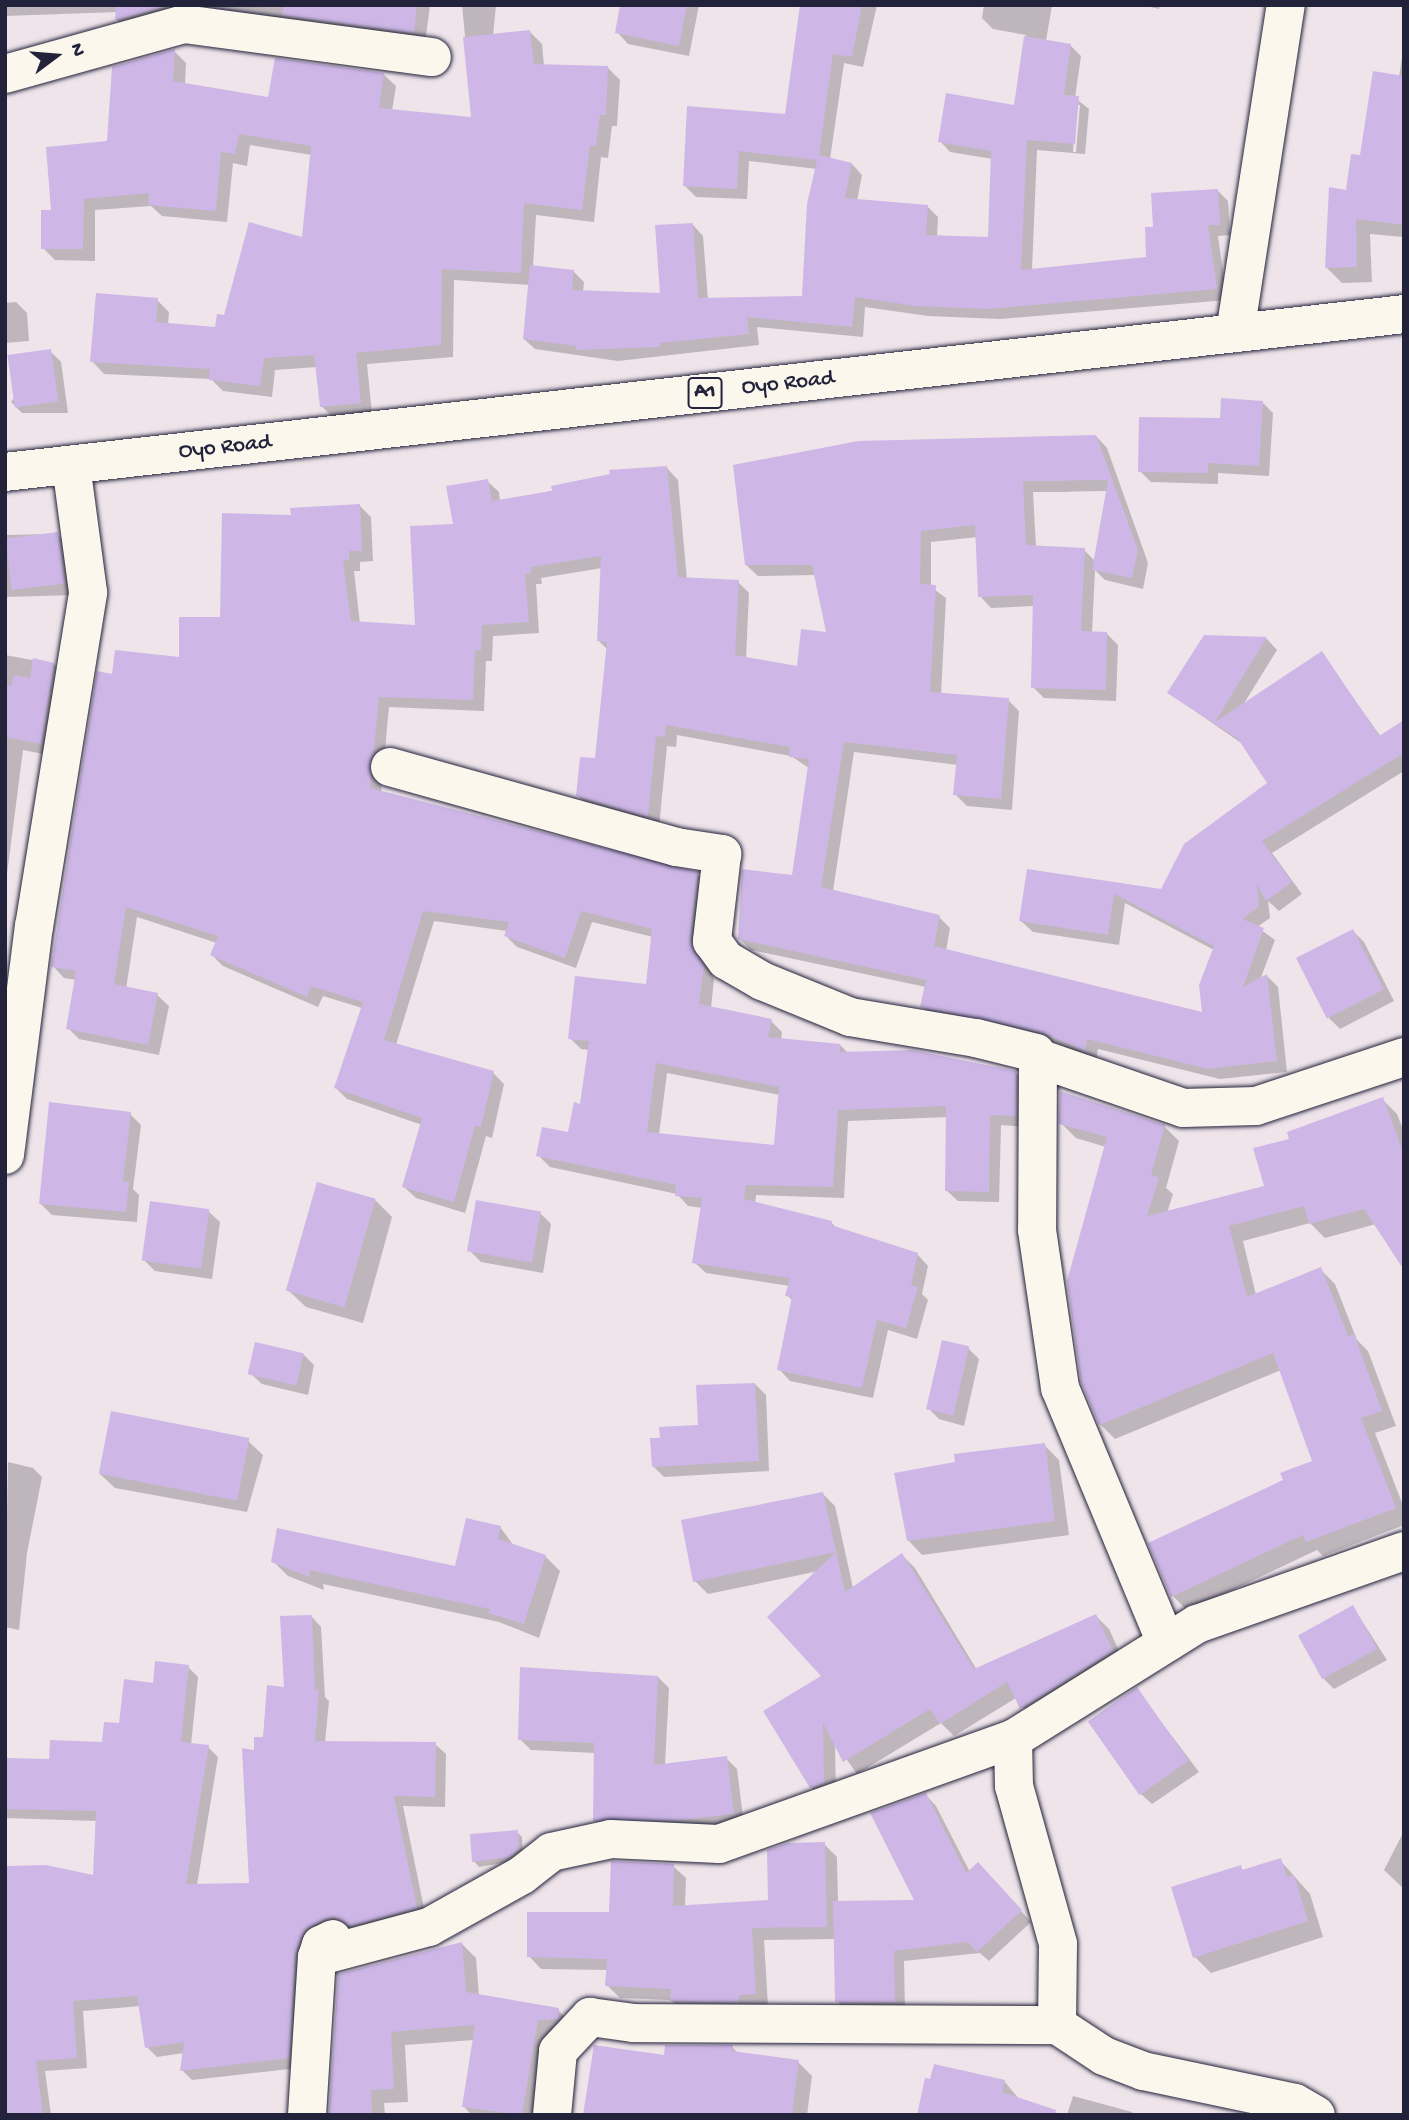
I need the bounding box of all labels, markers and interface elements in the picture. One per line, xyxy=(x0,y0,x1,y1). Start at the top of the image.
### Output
north arrow xyxy=(21,21,91,91)
text: N xyxy=(64,41,89,59)
street label: Oyo Road xyxy=(740,365,836,403)
road number: A1 xyxy=(688,376,722,410)
street label: Oyo Road xyxy=(177,429,273,467)

